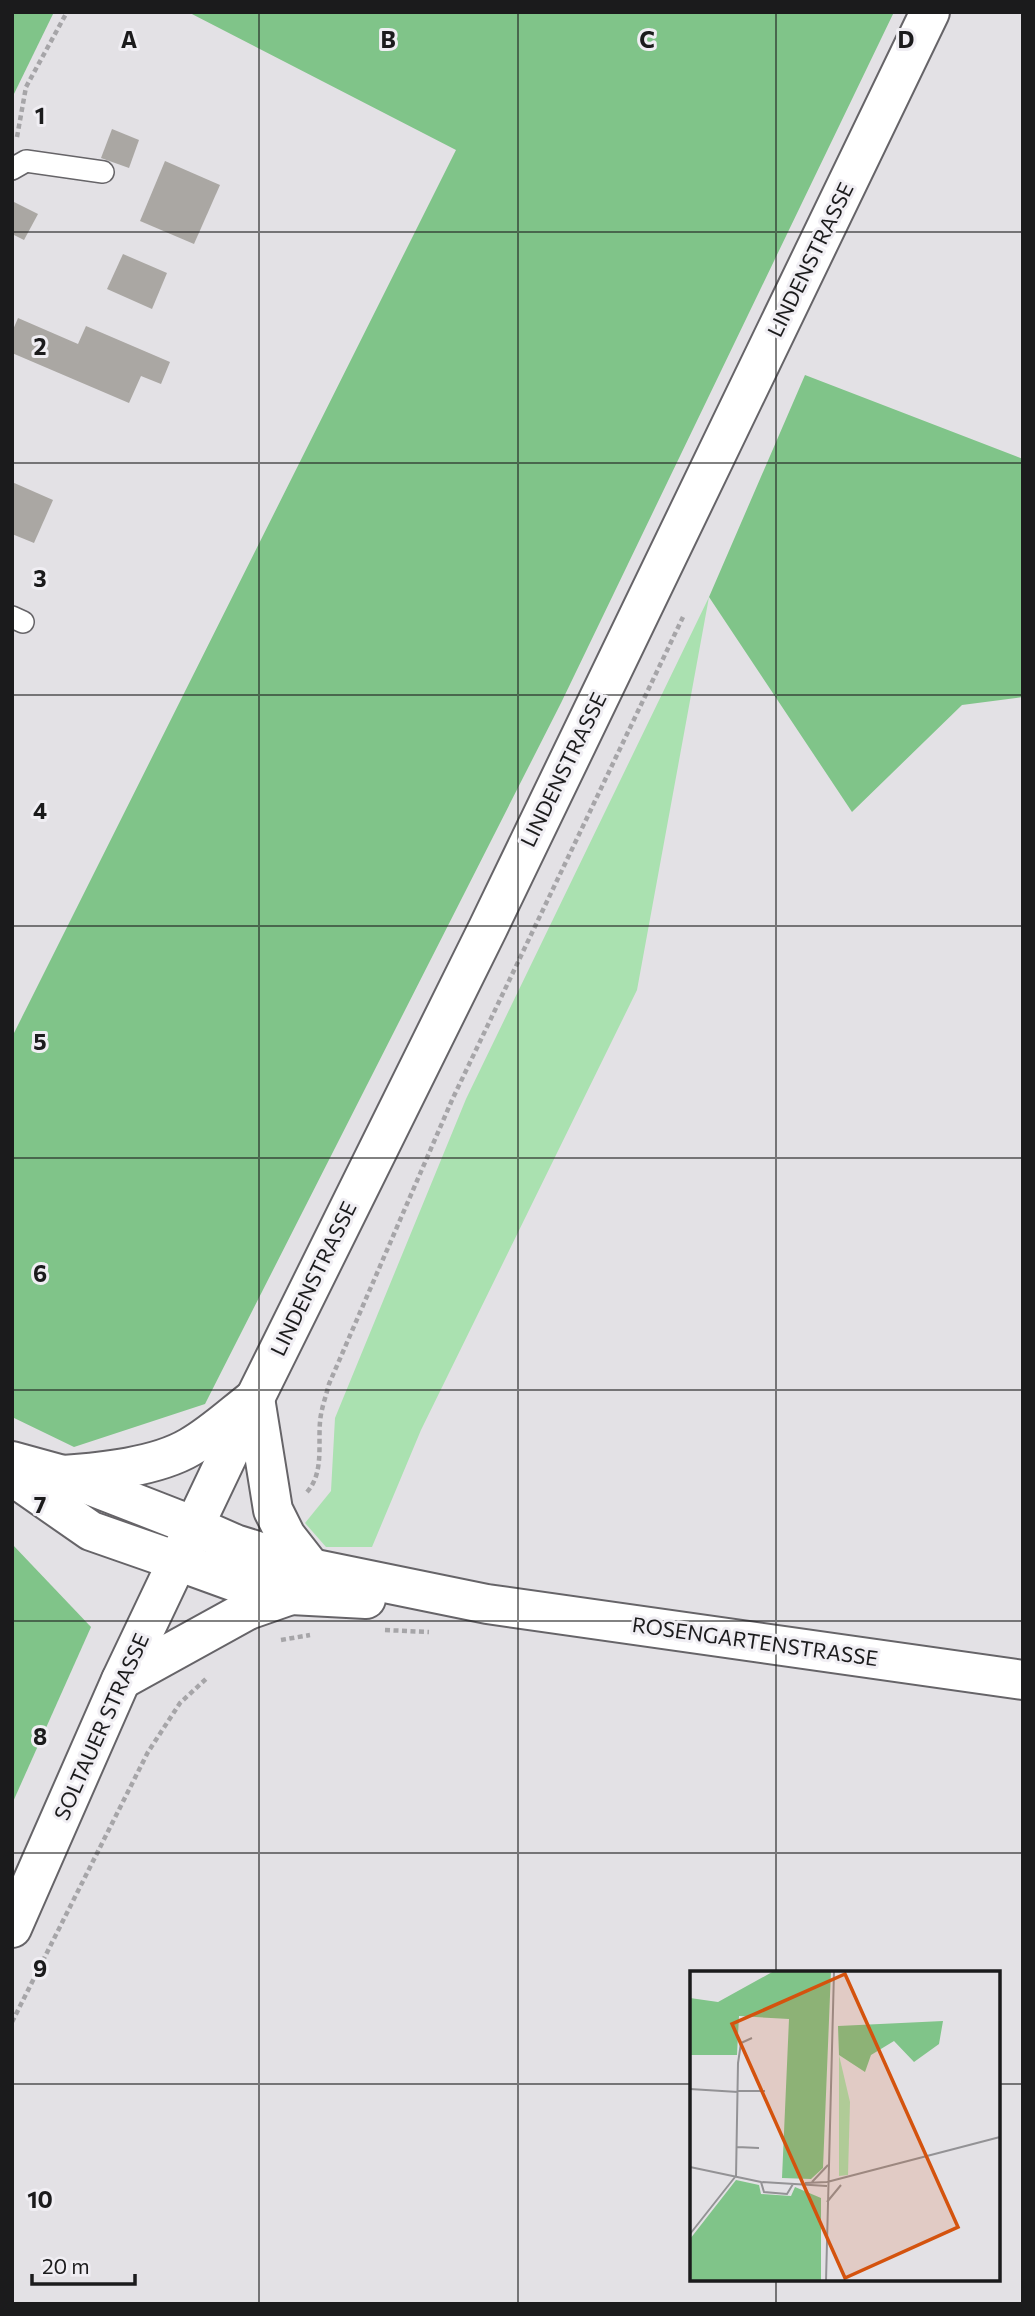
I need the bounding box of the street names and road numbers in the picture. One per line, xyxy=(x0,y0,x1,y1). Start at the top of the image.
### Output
street label: LINDENSTRASSE xyxy=(761,178,858,341)
street label: LINDENSTRASSE xyxy=(514,688,611,851)
street label: LINDENSTRASSE xyxy=(264,1197,361,1360)
street label: ROSENGARTENSTRASSE xyxy=(631,1611,880,1670)
street label: SOLTAUER STRASSE xyxy=(48,1629,153,1824)

